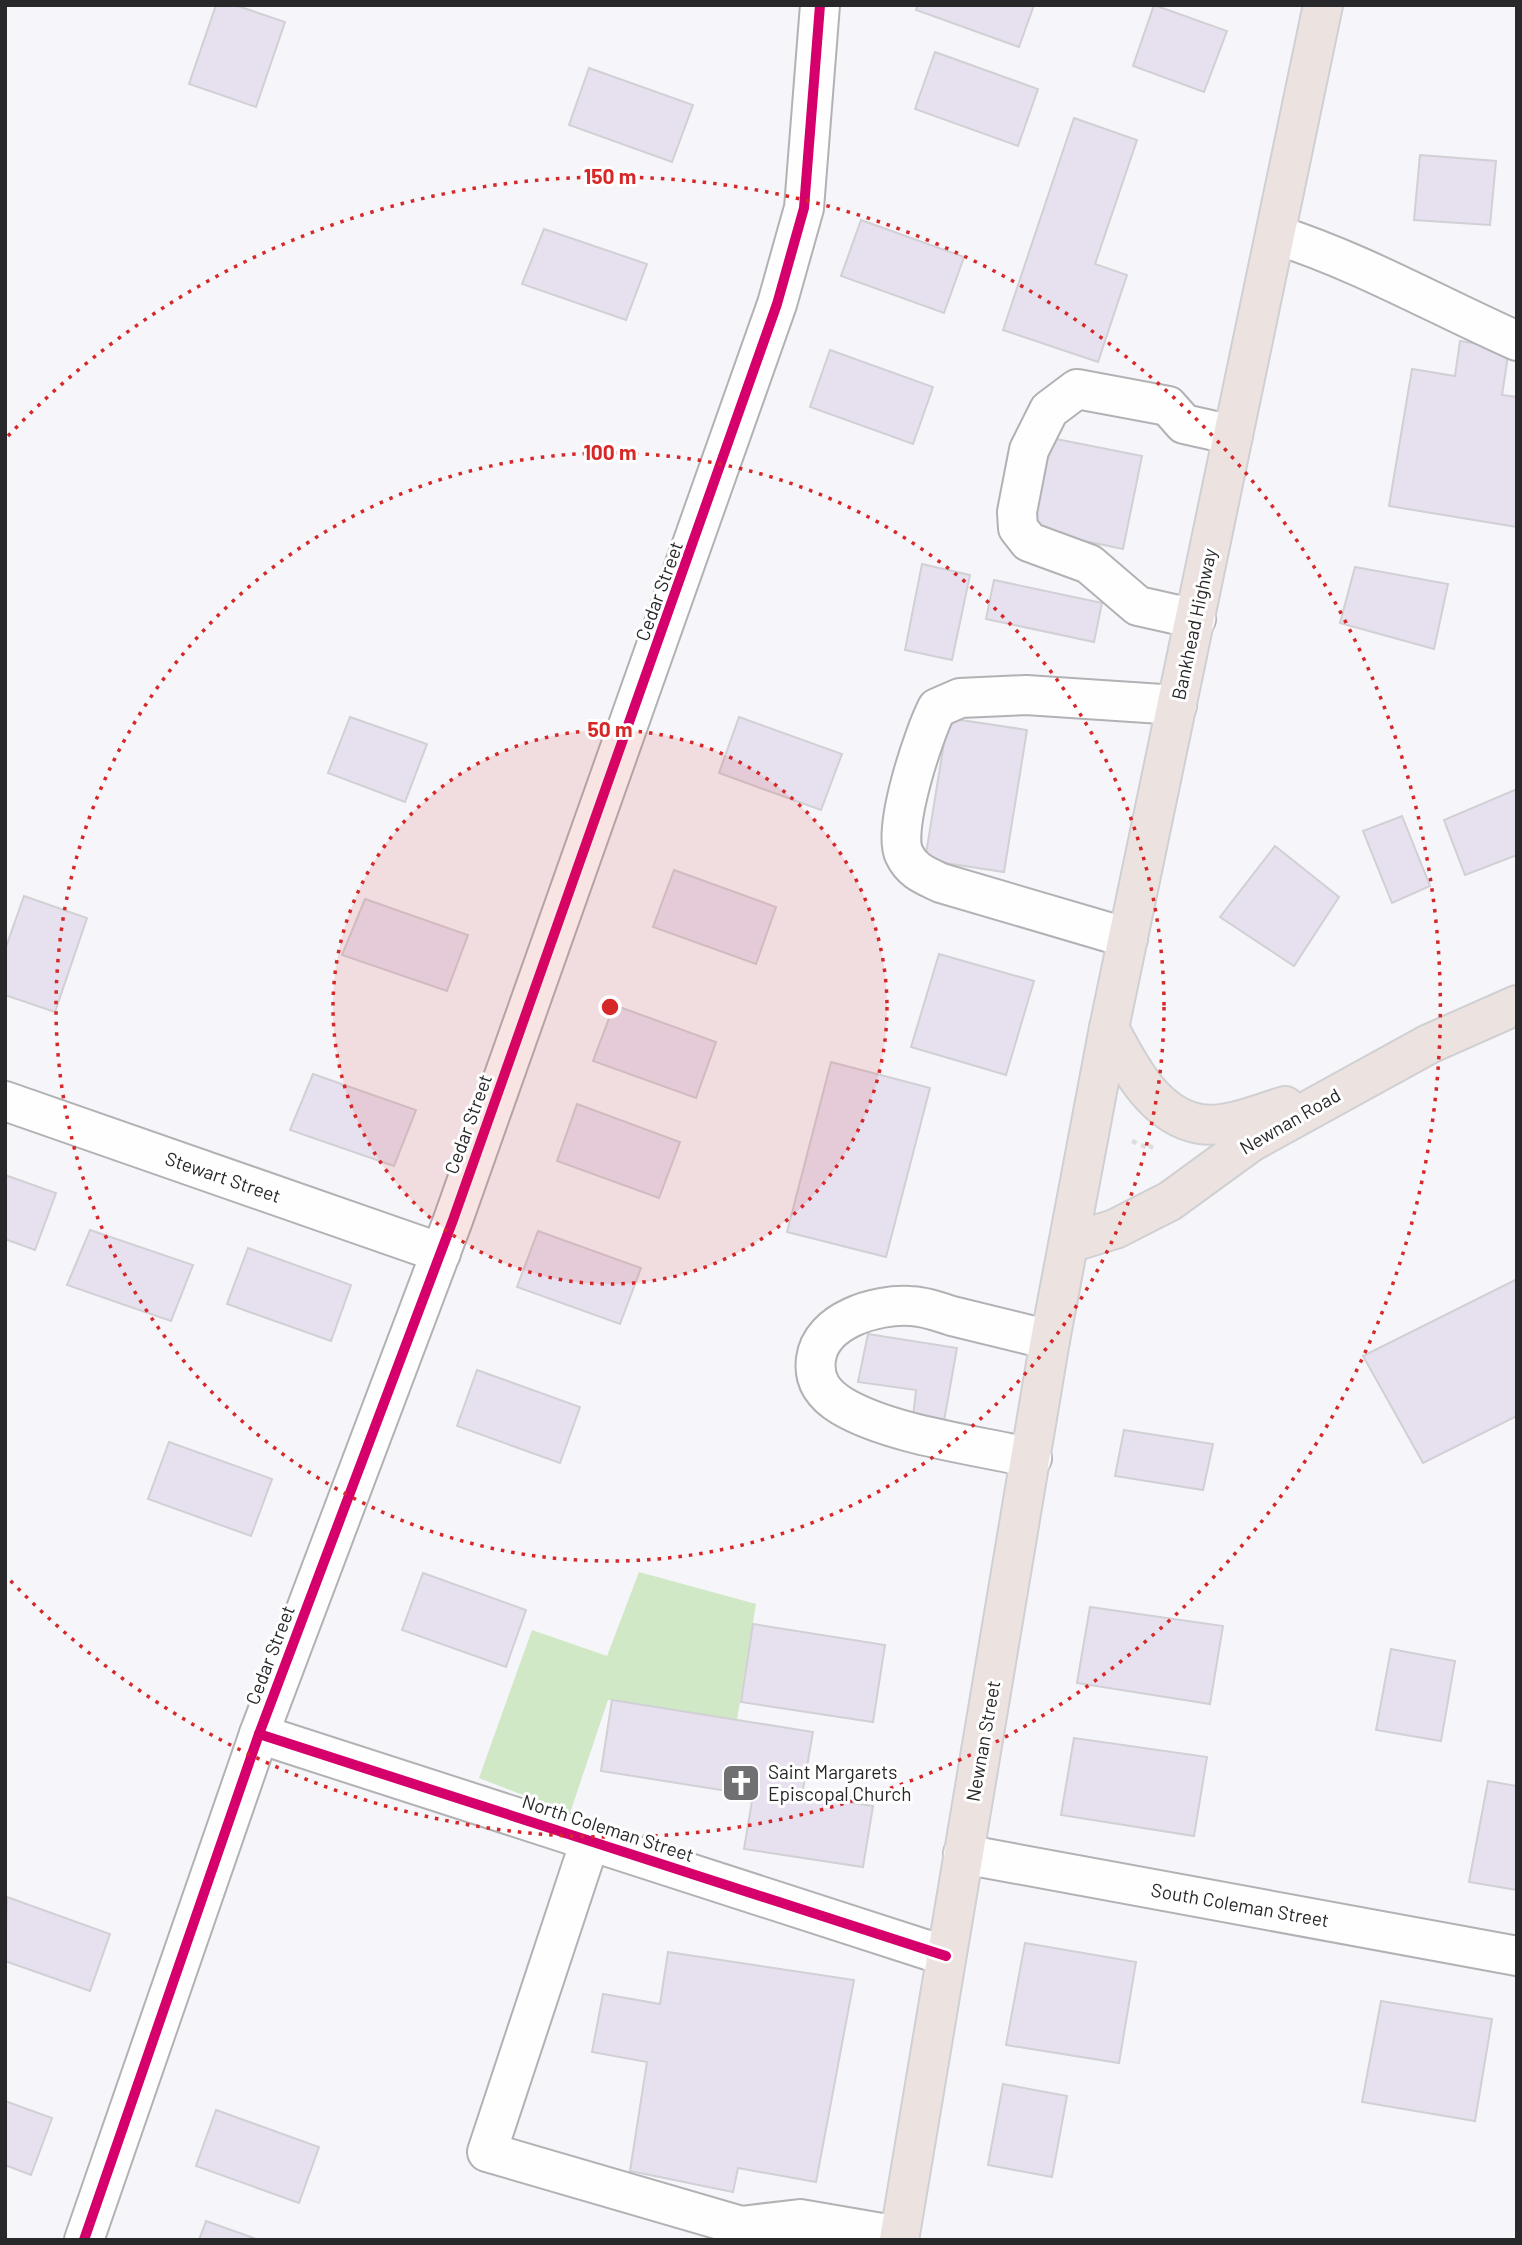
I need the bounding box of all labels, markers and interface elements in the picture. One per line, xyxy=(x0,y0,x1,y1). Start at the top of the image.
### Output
text: 150 m xyxy=(584,163,636,188)
text: 100 m xyxy=(583,439,637,464)
street label: Cedar Street xyxy=(630,538,687,644)
street label: Bankhead Highway xyxy=(1166,546,1221,702)
text: 50 m xyxy=(587,716,633,741)
centre of rings xyxy=(598,995,622,1019)
street label: Cedar Street xyxy=(439,1071,496,1177)
street label: Newnan Road xyxy=(1235,1082,1344,1159)
street label: Stewart Street xyxy=(162,1146,284,1207)
street label: Cedar Street xyxy=(240,1602,299,1708)
street label: Newnan Street xyxy=(961,1679,1004,1803)
place label: Saint Margarets Episcopal Church xyxy=(768,1760,911,1805)
church icon: Saint Margarets Episcopal Church xyxy=(720,1762,762,1804)
street label: North Coleman Street xyxy=(519,1789,697,1866)
street label: South Coleman Street xyxy=(1149,1878,1331,1931)

